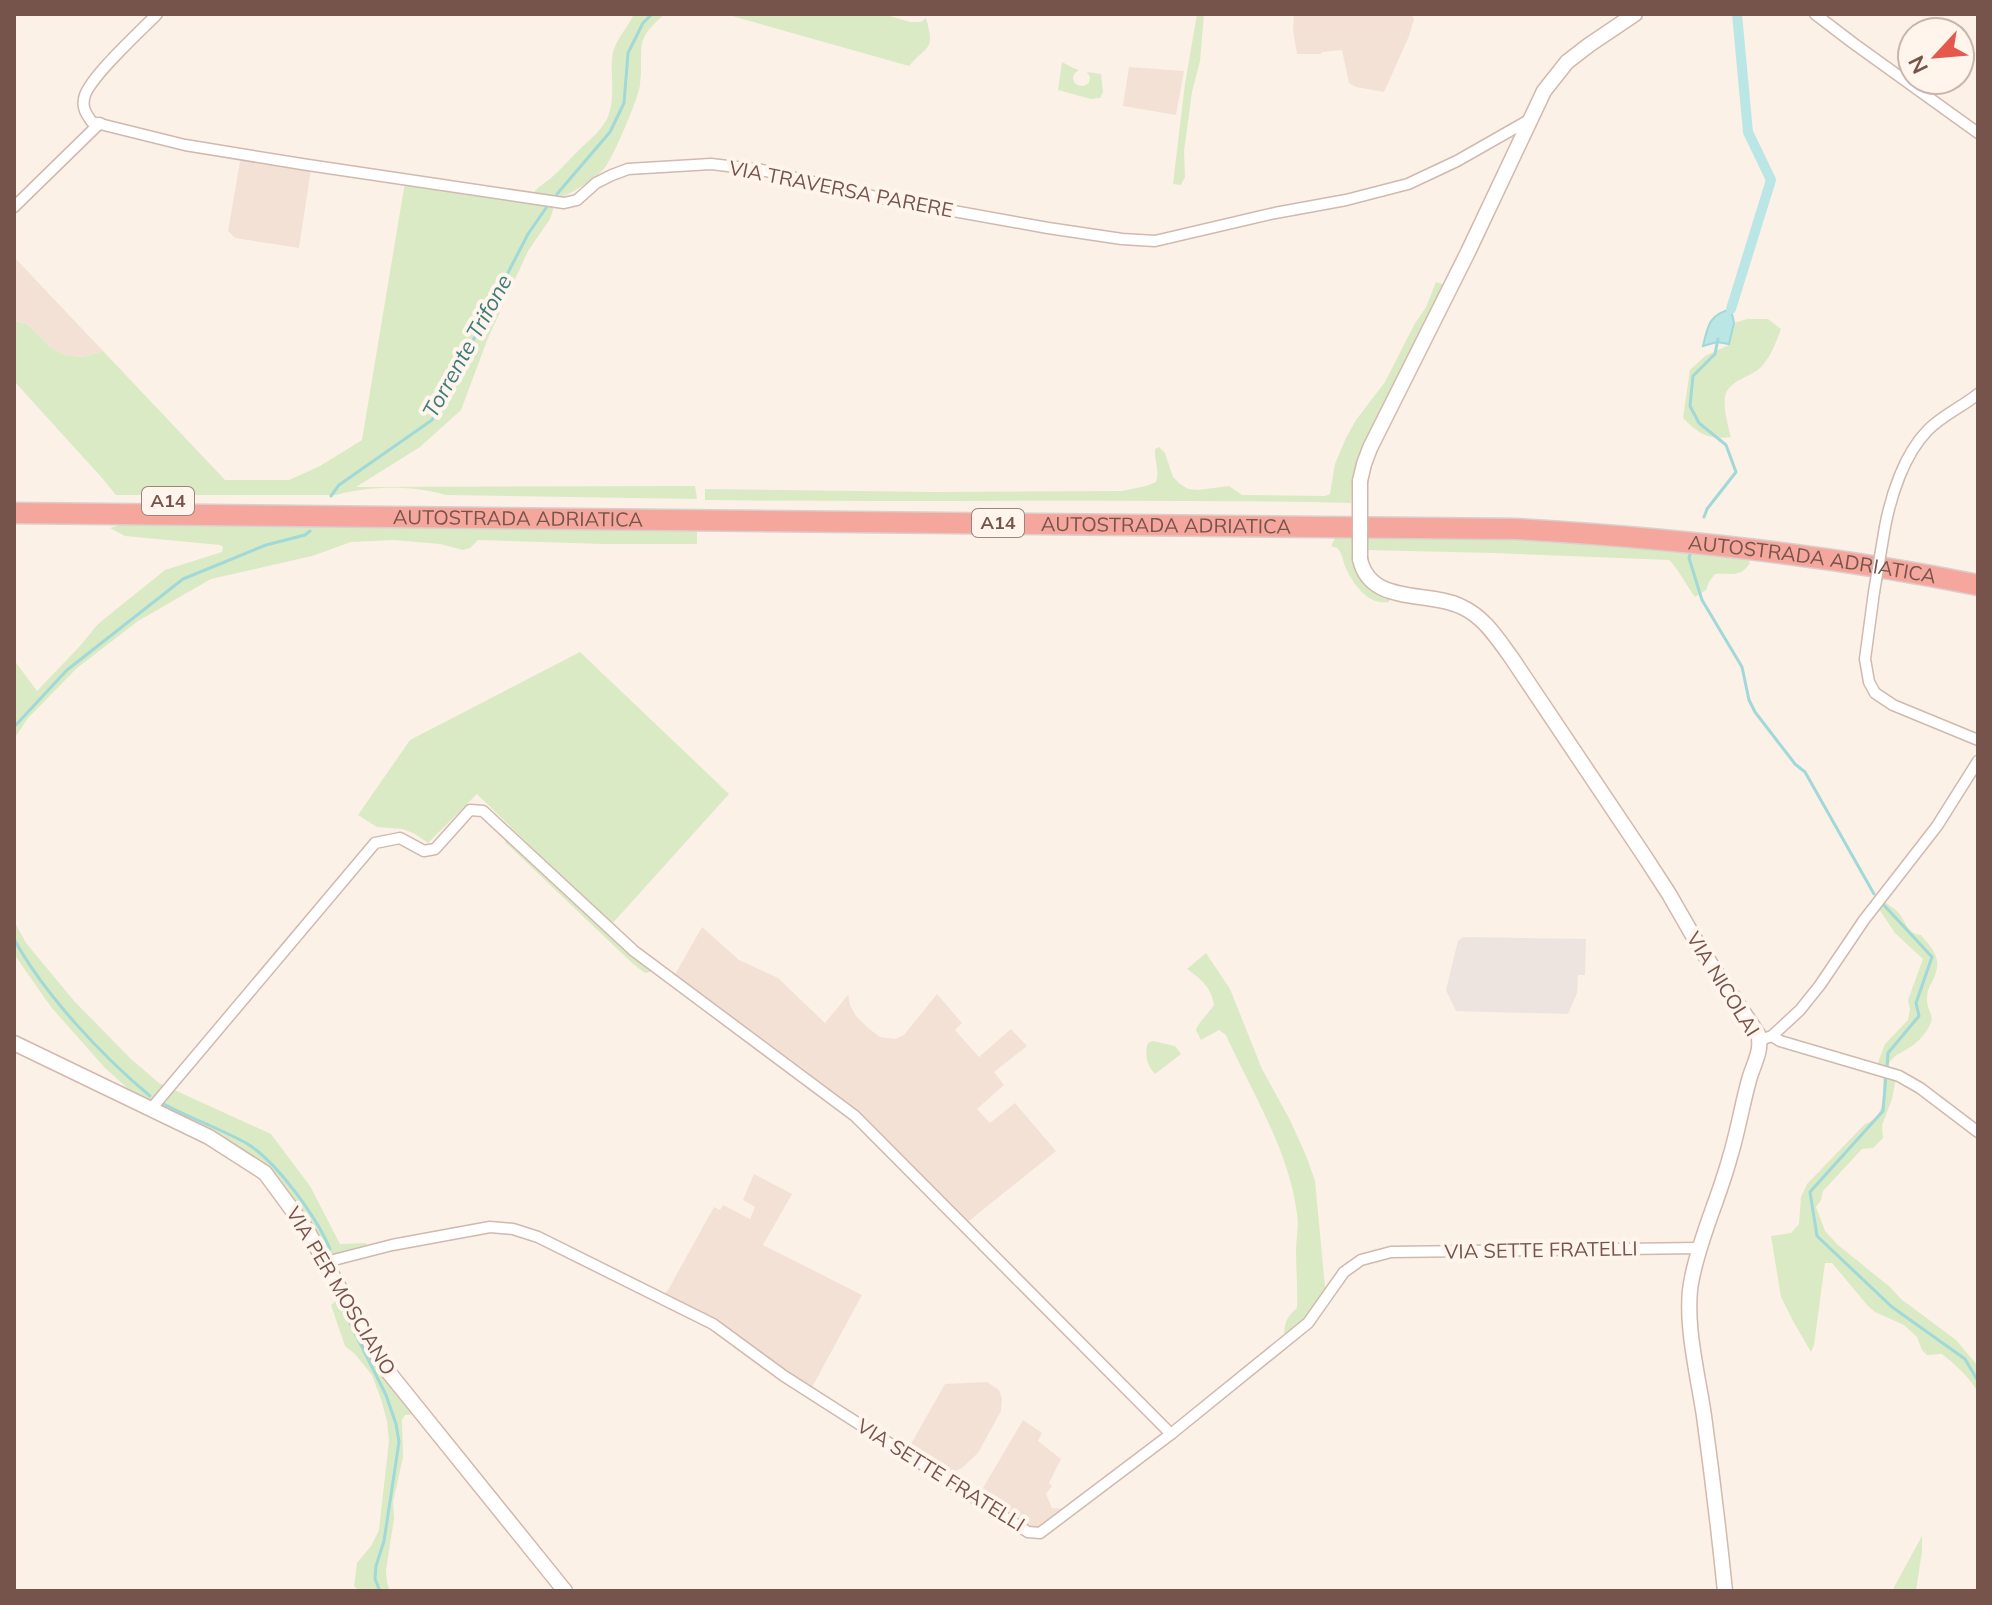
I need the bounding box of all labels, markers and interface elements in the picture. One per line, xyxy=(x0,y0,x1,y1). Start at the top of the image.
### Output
north arrow xyxy=(1896,16,1976,96)
text: N xyxy=(1902,51,1934,78)
street label: VIA TRAVERSA PARERE xyxy=(727,155,955,223)
water label: Torrente Trifone xyxy=(416,269,518,423)
road number: A14 xyxy=(142,487,194,515)
street label: AUTOSTRADA ADRIATICA xyxy=(393,504,644,532)
road number: A14 xyxy=(972,509,1024,537)
street label: AUTOSTRADA ADRIATICA xyxy=(1041,511,1292,539)
street label: AUTOSTRADA ADRIATICA xyxy=(1687,529,1939,589)
street label: VIA NICOLAI xyxy=(1681,927,1765,1040)
street label: VIA PER MOSCIANO xyxy=(281,1202,402,1379)
street label: VIA SETTE FRATELLI xyxy=(1444,1235,1638,1264)
street label: VIA SETTE FRATELLI xyxy=(853,1413,1030,1536)

